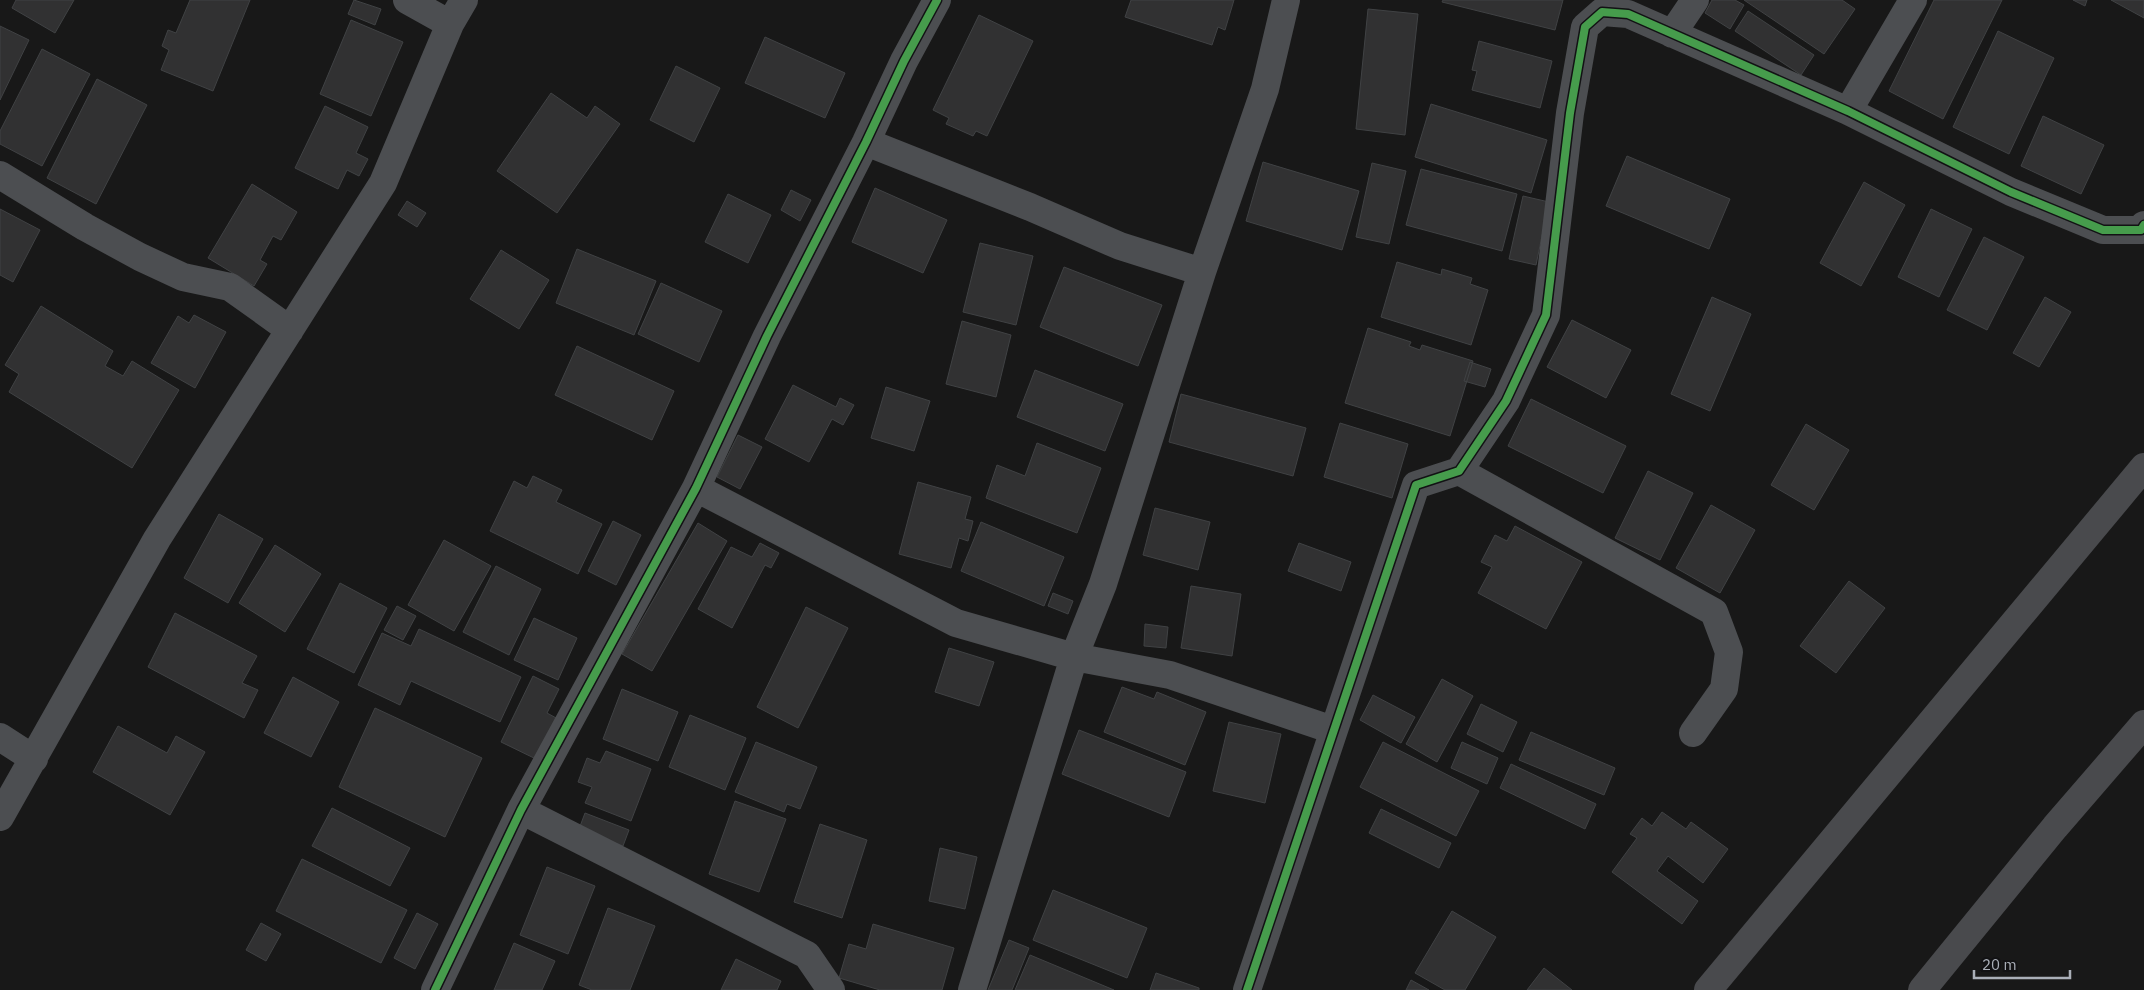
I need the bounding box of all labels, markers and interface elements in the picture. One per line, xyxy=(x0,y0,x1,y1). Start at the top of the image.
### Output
scale bar xyxy=(1974,948,2070,980)
text: 20 m xyxy=(1982,955,2017,974)

